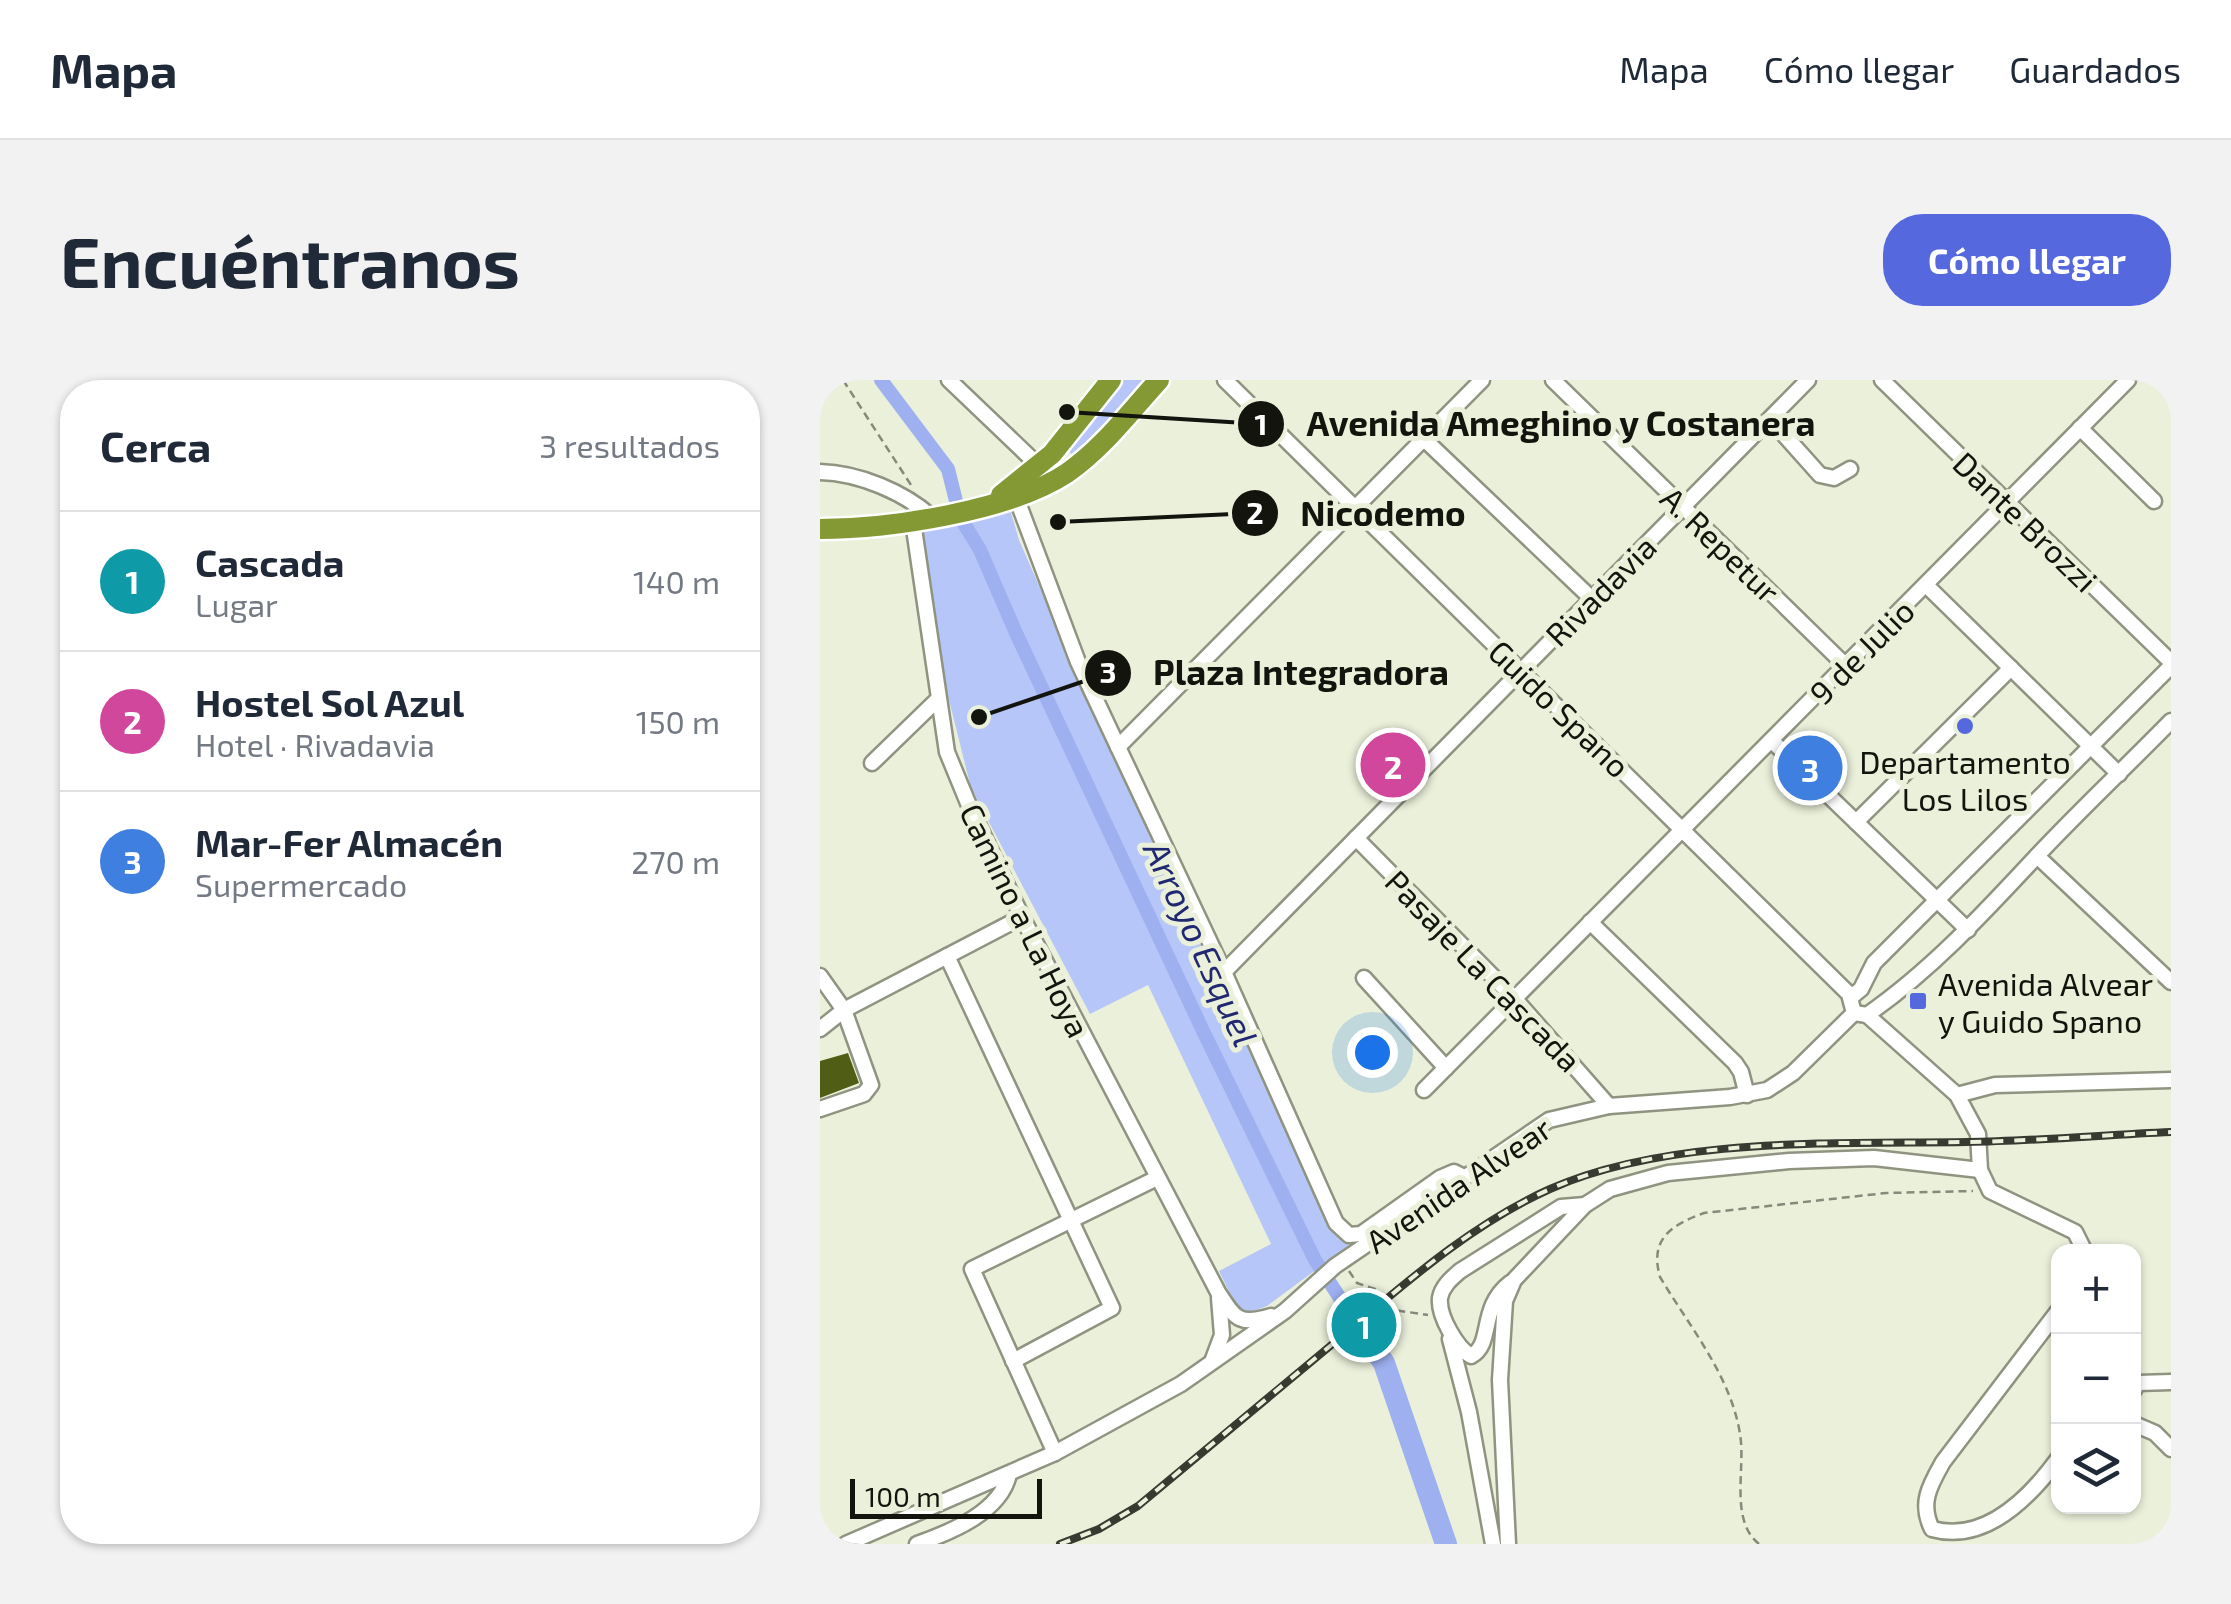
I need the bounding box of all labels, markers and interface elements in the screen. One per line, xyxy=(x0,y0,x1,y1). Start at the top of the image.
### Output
text: Mapa xyxy=(50,40,177,98)
text: Mapa xyxy=(1619,48,1709,90)
text: Cómo llegar xyxy=(1764,48,1954,90)
text: Guardados xyxy=(2009,48,2181,90)
button: Cómo llegar xyxy=(1883,214,2171,306)
text: Encuéntranos xyxy=(60,218,520,302)
callout: Avenida Ameghino y Costanera xyxy=(1236,392,1837,457)
text: Avenida Ameghino y Costanera xyxy=(1307,401,1815,444)
text: 1 xyxy=(1255,405,1267,441)
text: Cerca xyxy=(100,420,211,470)
text: 3 resultados xyxy=(539,426,720,464)
street label: Dante Brozzi xyxy=(1946,443,2106,599)
street label: A. Repetur xyxy=(1654,478,1788,610)
callout: Nicodemo xyxy=(1230,481,1485,546)
text: Nicodemo xyxy=(1300,491,1466,533)
text: 2 xyxy=(1246,494,1264,530)
street label: Rivadavia xyxy=(1537,527,1663,653)
text: Cascada xyxy=(195,539,345,585)
text: 1 xyxy=(126,562,139,600)
text: 140 m xyxy=(633,562,720,600)
text: Lugar xyxy=(195,585,278,623)
street label: 9 de Julio xyxy=(1801,591,1921,711)
street label: Guido Spano xyxy=(1482,632,1638,784)
callout: Plaza Integradora xyxy=(1083,640,1469,705)
text: Plaza Integradora xyxy=(1153,650,1449,692)
text: 3 xyxy=(1099,653,1117,689)
text: Hostel Sol Azul xyxy=(195,679,464,725)
text: 2 xyxy=(123,702,142,740)
text: 150 m xyxy=(636,702,720,740)
marker: Departamento Los Lilos xyxy=(1954,715,1976,737)
text: Hotel · Rivadavia xyxy=(195,725,435,763)
pin: 2 xyxy=(1360,728,1426,802)
pin: 3 xyxy=(1778,730,1842,806)
place label: Departamento Los Lilos xyxy=(1859,742,2071,817)
street label: Camino a La Hoya xyxy=(953,797,1099,1043)
text: Mar-Fer Almacén xyxy=(195,819,503,865)
water label: Arroyo Esquel xyxy=(1134,832,1268,1053)
text: 3 xyxy=(123,842,142,880)
text: 270 m xyxy=(631,842,720,880)
street label: Pasaje La Cascada xyxy=(1378,862,1590,1079)
text: Supermercado xyxy=(195,865,407,903)
place label: Avenida Alvear y Guido Spano xyxy=(1938,964,2153,1039)
marker: Avenida Alvear y Guido Spano xyxy=(1907,990,1929,1012)
your location xyxy=(1347,1027,1398,1078)
street label: Avenida Alvear xyxy=(1358,1108,1558,1260)
map controls xyxy=(2051,1244,2141,1514)
button: + xyxy=(2051,1244,2141,1334)
pin: 1 xyxy=(1332,1288,1396,1362)
button: − xyxy=(2051,1334,2141,1424)
button: layers xyxy=(2051,1424,2141,1514)
scale bar xyxy=(850,1474,1042,1518)
text: 100 m xyxy=(865,1479,941,1513)

